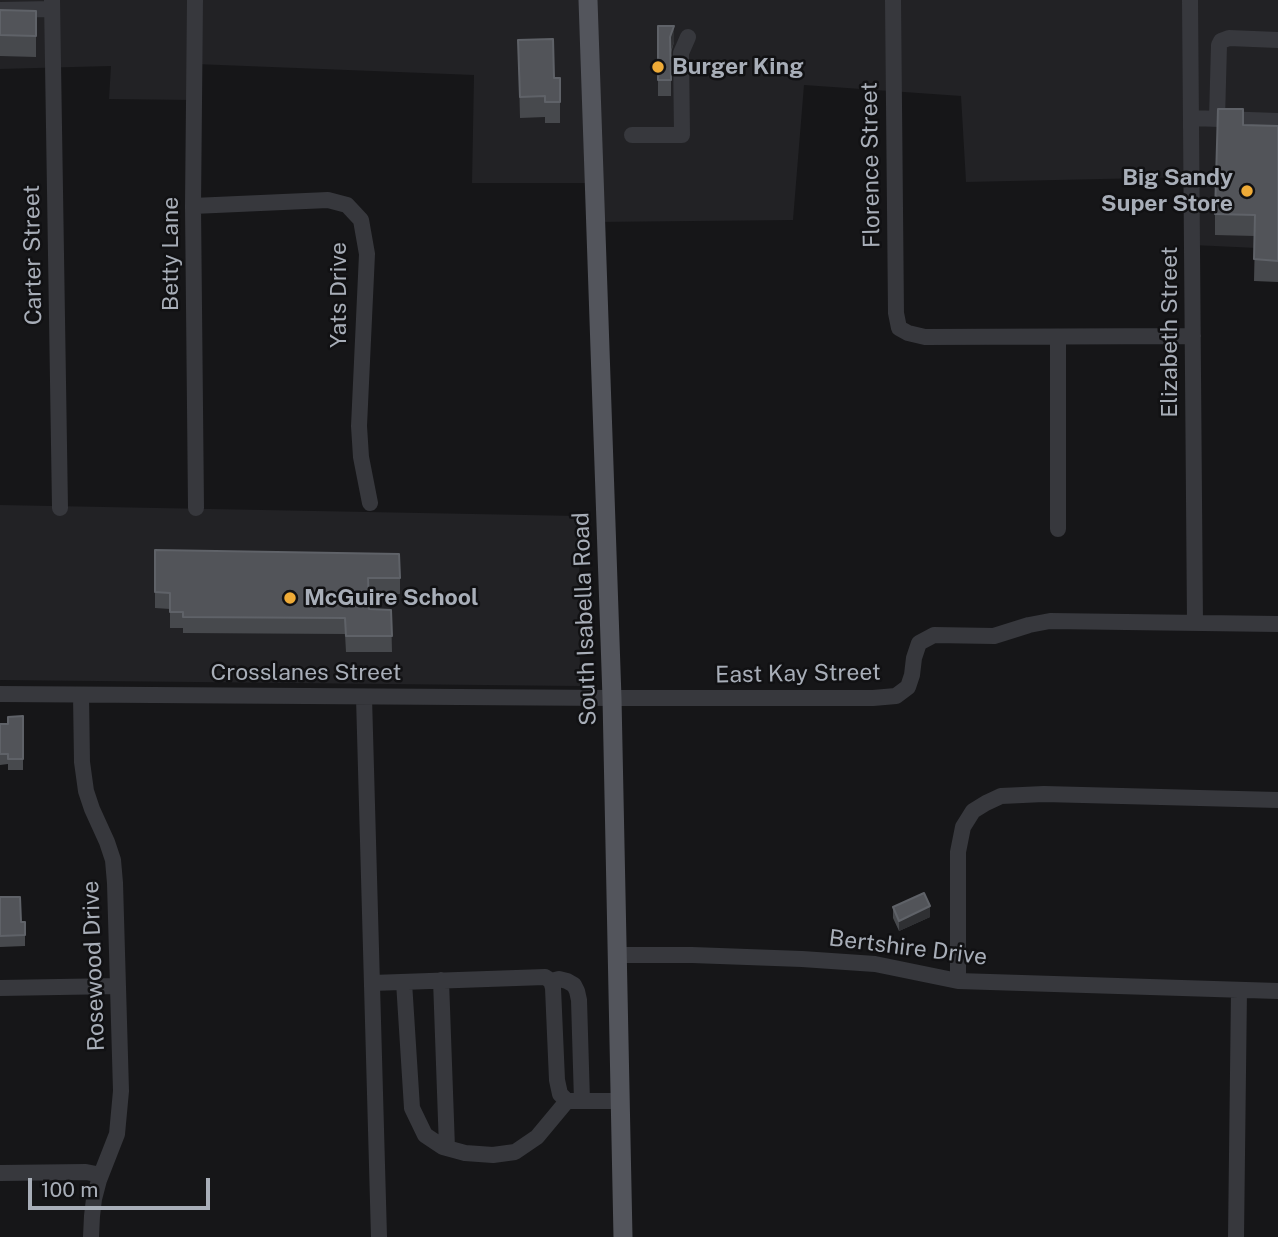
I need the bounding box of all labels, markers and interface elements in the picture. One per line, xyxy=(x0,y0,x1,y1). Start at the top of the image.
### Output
place label: Burger King xyxy=(672,53,804,81)
marker: Burger King xyxy=(650,59,666,75)
street label: Florence Street xyxy=(856,82,886,248)
place label: Big Sandy Super Store xyxy=(1101,164,1233,218)
marker: Big Sandy Super Store xyxy=(1239,183,1255,199)
street label: Carter Street xyxy=(18,185,48,325)
street label: Betty Lane xyxy=(157,197,185,311)
street label: Yats Drive xyxy=(325,242,353,348)
street label: Elizabeth Street xyxy=(1156,246,1184,418)
street label: South Isabella Road xyxy=(567,512,603,726)
place label: McGuire School xyxy=(304,584,479,612)
marker: McGuire School xyxy=(282,590,298,606)
street label: Crosslanes Street xyxy=(210,659,402,687)
street label: East Kay Street xyxy=(715,659,881,689)
street label: Rosewood Drive xyxy=(77,880,111,1052)
street label: Bertshire Drive xyxy=(827,925,989,971)
scale bar xyxy=(32,1164,214,1208)
text: 100 m xyxy=(41,1177,98,1202)

